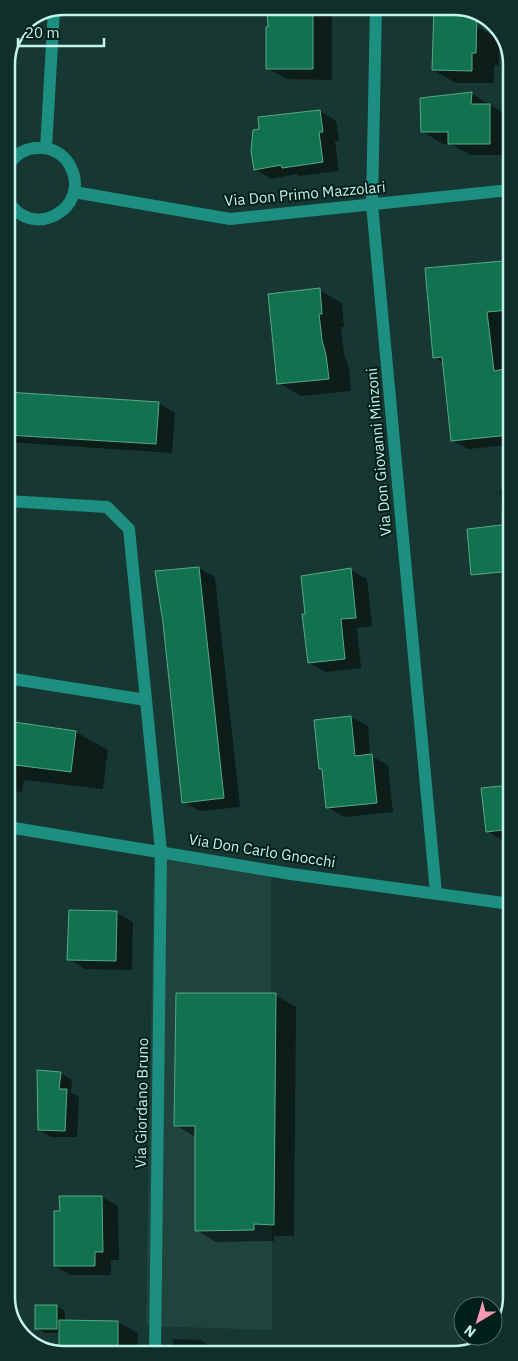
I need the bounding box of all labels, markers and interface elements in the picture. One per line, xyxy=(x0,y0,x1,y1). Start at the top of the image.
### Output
scale bar xyxy=(18,15,104,47)
text: 20 m xyxy=(25,23,60,42)
street label: Via Don Primo Mazzolari xyxy=(223,177,386,210)
street label: Via Don Giovanni Minzoni xyxy=(362,367,395,537)
street label: Via Don Carlo Gnocchi xyxy=(187,830,337,871)
street label: Via Giordano Bruno xyxy=(131,1038,152,1168)
north arrow xyxy=(453,1296,503,1346)
text: N xyxy=(460,1321,480,1341)

